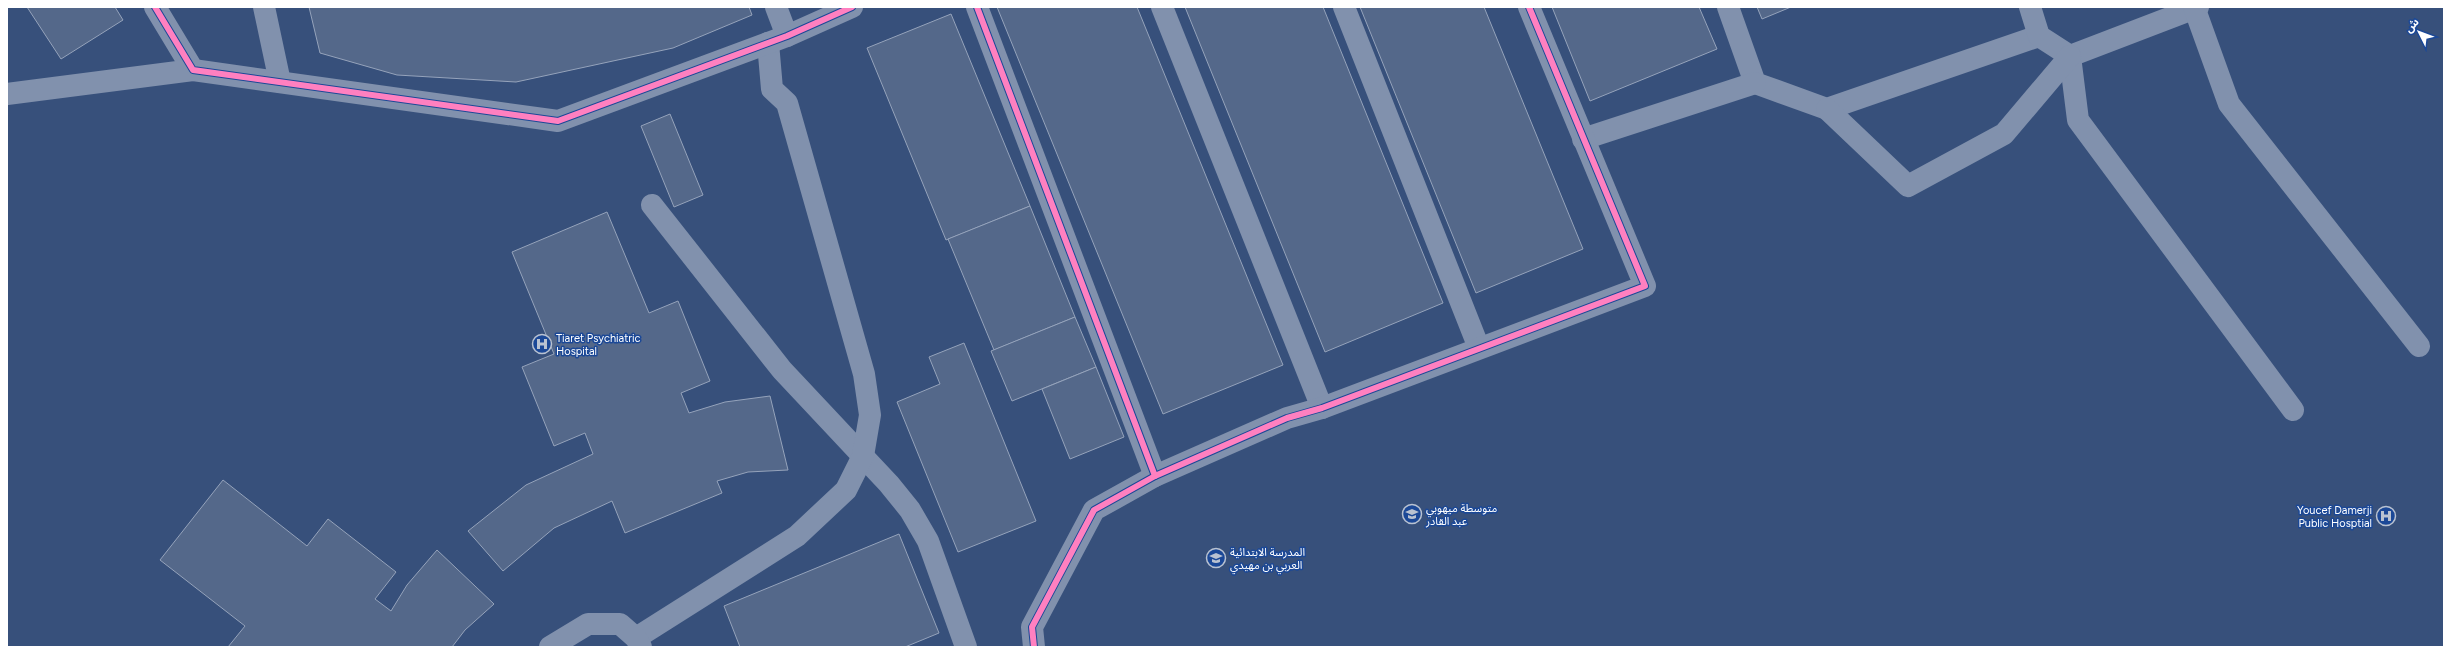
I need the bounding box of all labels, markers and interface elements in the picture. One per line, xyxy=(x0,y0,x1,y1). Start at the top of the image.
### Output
north arrow xyxy=(2399,12,2439,52)
text: ش xyxy=(2402,16,2422,36)
place label: Tiaret Psychiatric Hospital xyxy=(556,332,641,358)
hospital icon: Tiaret Psychiatric Hospital xyxy=(531,333,553,355)
place label: متوسطة ميهوبي عبد القادر xyxy=(1425,502,1497,528)
school or university icon: متوسطة ميهوبي عبد القادر xyxy=(1401,503,1423,525)
place label: Youcef Damerji Public Hosptial xyxy=(2297,504,2372,530)
hospital icon: Youcef Damerji Public Hosptial xyxy=(2375,505,2397,527)
place label: المدرسة الابتدائية العربي بن مهيدي xyxy=(1230,546,1305,575)
school or university icon: المدرسة الابتدائية العربي بن مهيدي xyxy=(1205,547,1227,569)

